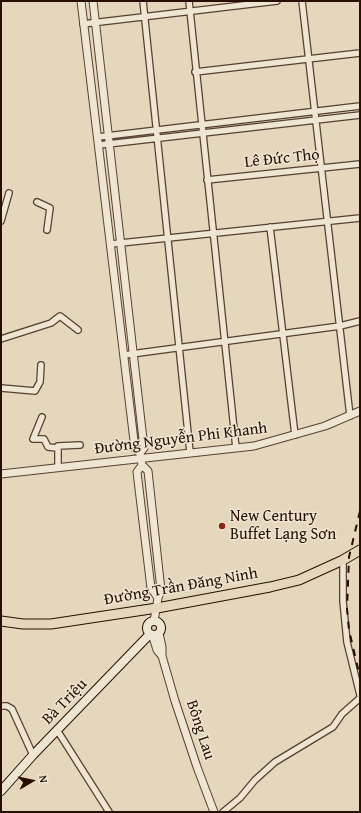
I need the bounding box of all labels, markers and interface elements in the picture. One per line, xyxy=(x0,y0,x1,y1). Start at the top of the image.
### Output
street label: Lê Đức Thọ xyxy=(243,146,321,172)
street label: Đường Nguyễn Phi Khanh xyxy=(94,419,268,459)
place label: New Century Buffet Lạng Sơn xyxy=(230,507,336,545)
marker: New Century Buffet Lạng Sơn xyxy=(217,521,227,531)
street label: Đường Trần Đăng Ninh xyxy=(103,564,259,610)
street label: Bà Triệu xyxy=(39,675,91,729)
street label: Bông Lau xyxy=(181,698,219,762)
north arrow xyxy=(12,761,52,801)
text: N xyxy=(35,774,52,784)

